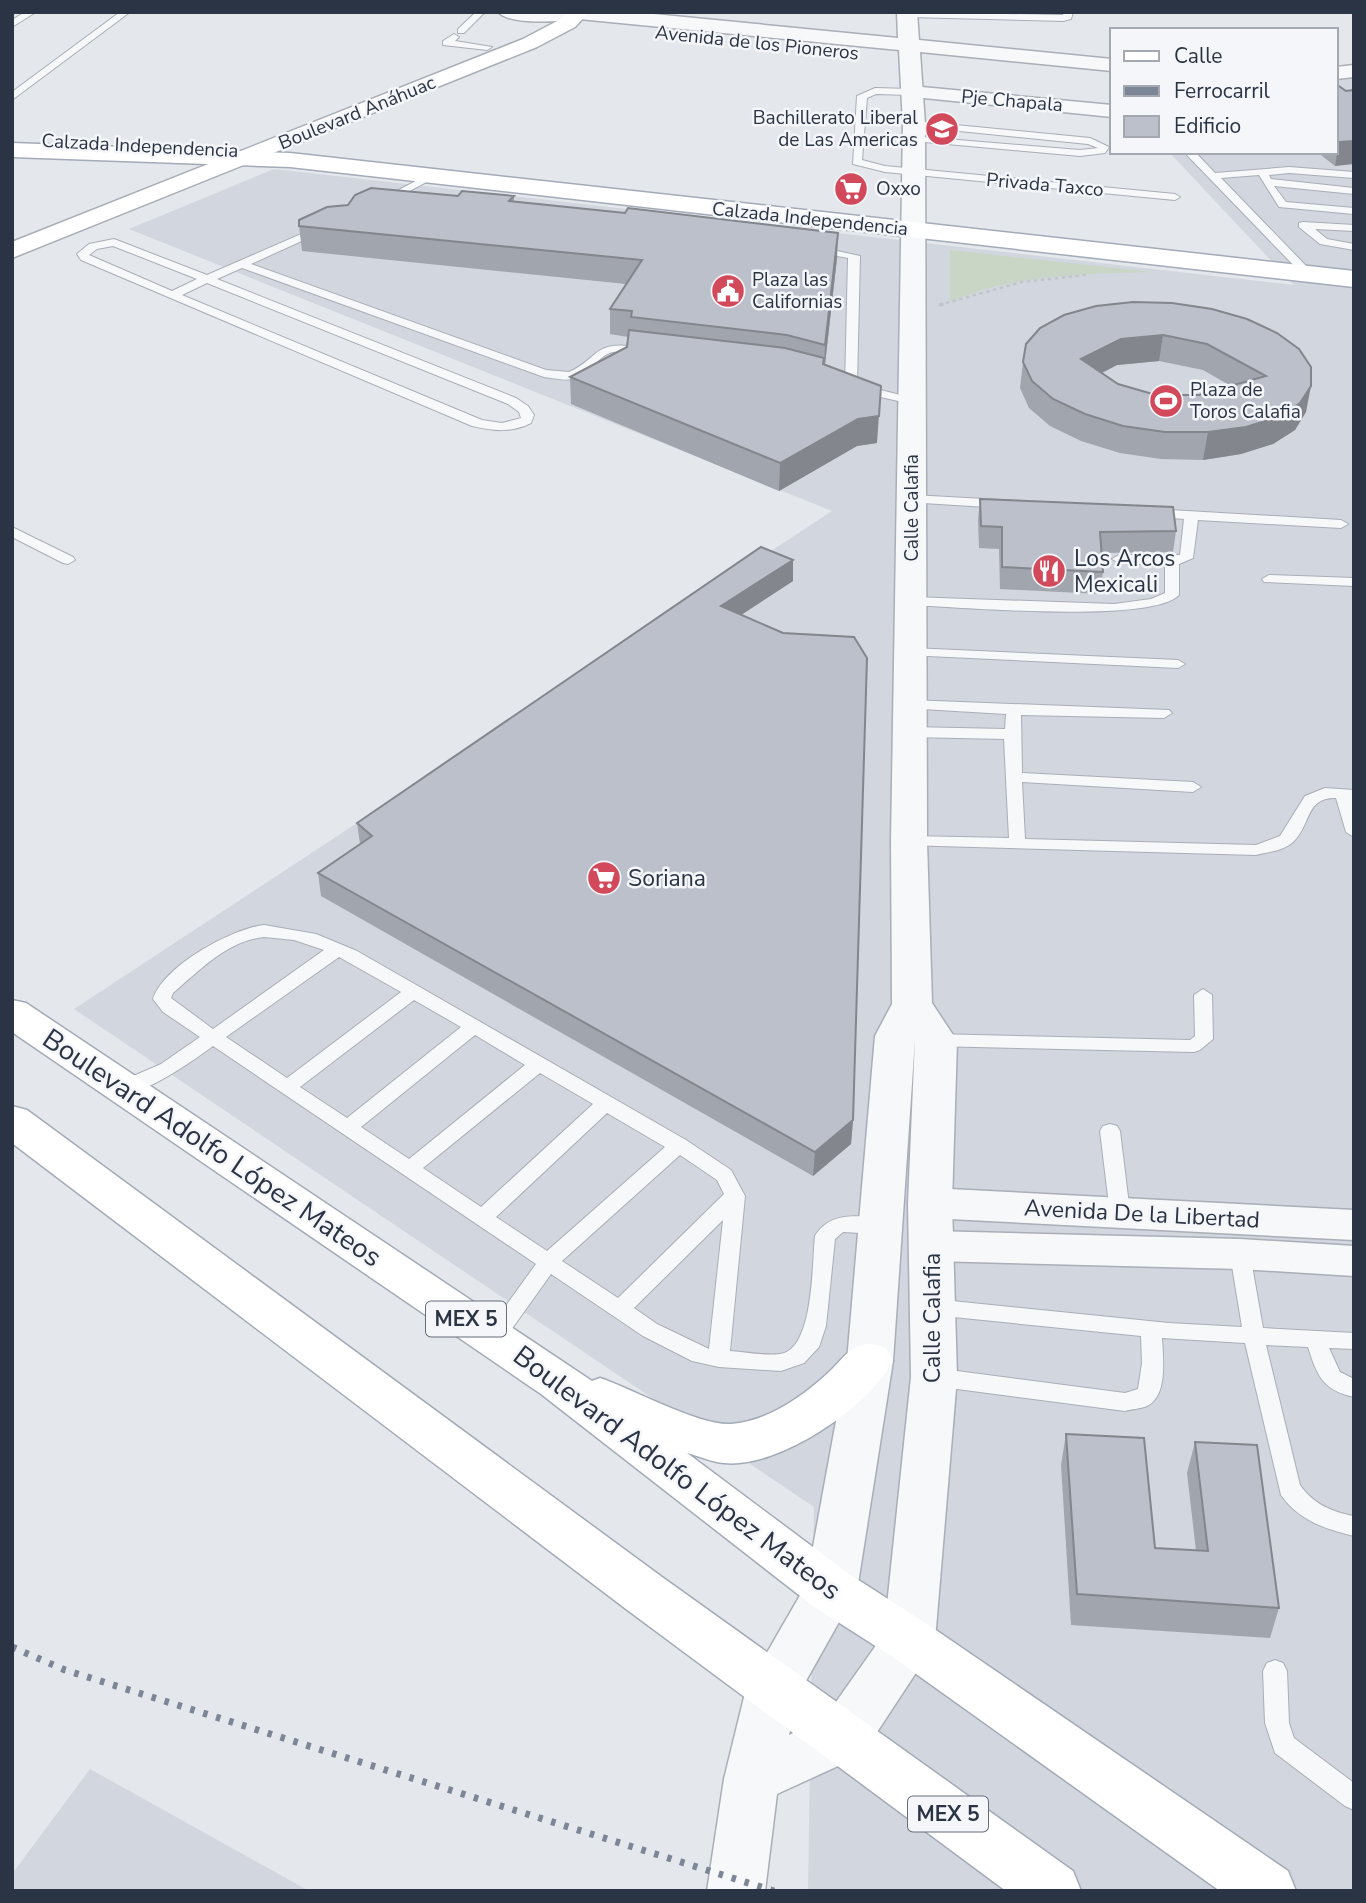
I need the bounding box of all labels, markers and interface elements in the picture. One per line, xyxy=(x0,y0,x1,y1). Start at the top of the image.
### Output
street label: Avenida de los Pioneros xyxy=(654,19,860,67)
legend xyxy=(1110,28,1338,154)
text: Calle xyxy=(1174,42,1222,70)
street label: Boulevard Anáhuac xyxy=(275,70,439,156)
text: Ferrocarril xyxy=(1174,77,1271,105)
street label: Pje Chapala xyxy=(960,84,1064,118)
place label: Bachillerato Liberal de Las Americas xyxy=(753,105,918,153)
school or university icon: Bachillerato Liberal de Las Americas xyxy=(923,110,961,148)
text: Edificio xyxy=(1174,112,1241,140)
street label: Calzada Independencia xyxy=(41,128,239,164)
street label: Privada Taxco xyxy=(985,167,1105,203)
supermarket icon: Oxxo xyxy=(832,170,870,208)
place label: Oxxo xyxy=(876,176,921,202)
street label: Calzada Independencia xyxy=(711,196,909,242)
place label: Plaza las Californias xyxy=(752,267,842,315)
public building icon: Plaza las Californias xyxy=(709,272,747,310)
place label: Plaza de Toros Calafia xyxy=(1190,377,1301,425)
sports icon: Plaza de Toros Calafia xyxy=(1147,382,1185,420)
street label: Calle Calafia xyxy=(899,454,925,562)
place label: Los Arcos Mexicali xyxy=(1074,543,1175,600)
restaurant icon: Los Arcos Mexicali xyxy=(1030,552,1068,590)
supermarket icon: Soriana xyxy=(585,859,623,897)
place label: Soriana xyxy=(628,863,706,894)
street label: Boulevard Adolfo López Mateos xyxy=(35,1020,389,1276)
street label: Avenida De la Libertad xyxy=(1023,1192,1261,1236)
street label: Calle Calafia xyxy=(917,1253,948,1383)
road number: MEX 5 xyxy=(426,1302,506,1336)
street label: Boulevard Adolfo López Mateos xyxy=(505,1337,849,1609)
road number: MEX 5 xyxy=(908,1797,988,1832)

